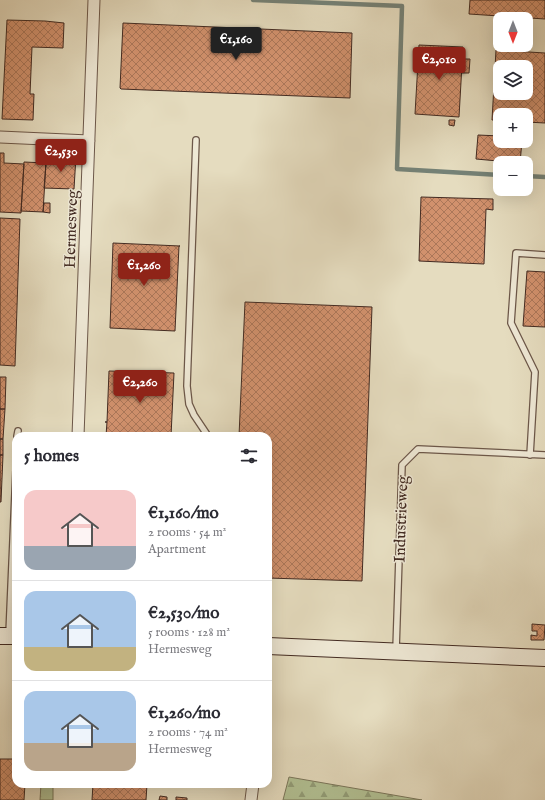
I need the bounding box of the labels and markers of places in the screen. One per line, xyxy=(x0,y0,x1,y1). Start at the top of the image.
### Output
pin: €1,160 xyxy=(203,27,269,61)
pin: €2,010 xyxy=(406,47,472,81)
pin: €2,530 xyxy=(28,139,94,173)
pin: €1,260 xyxy=(111,253,177,287)
pin: €2,260 xyxy=(107,370,173,404)

